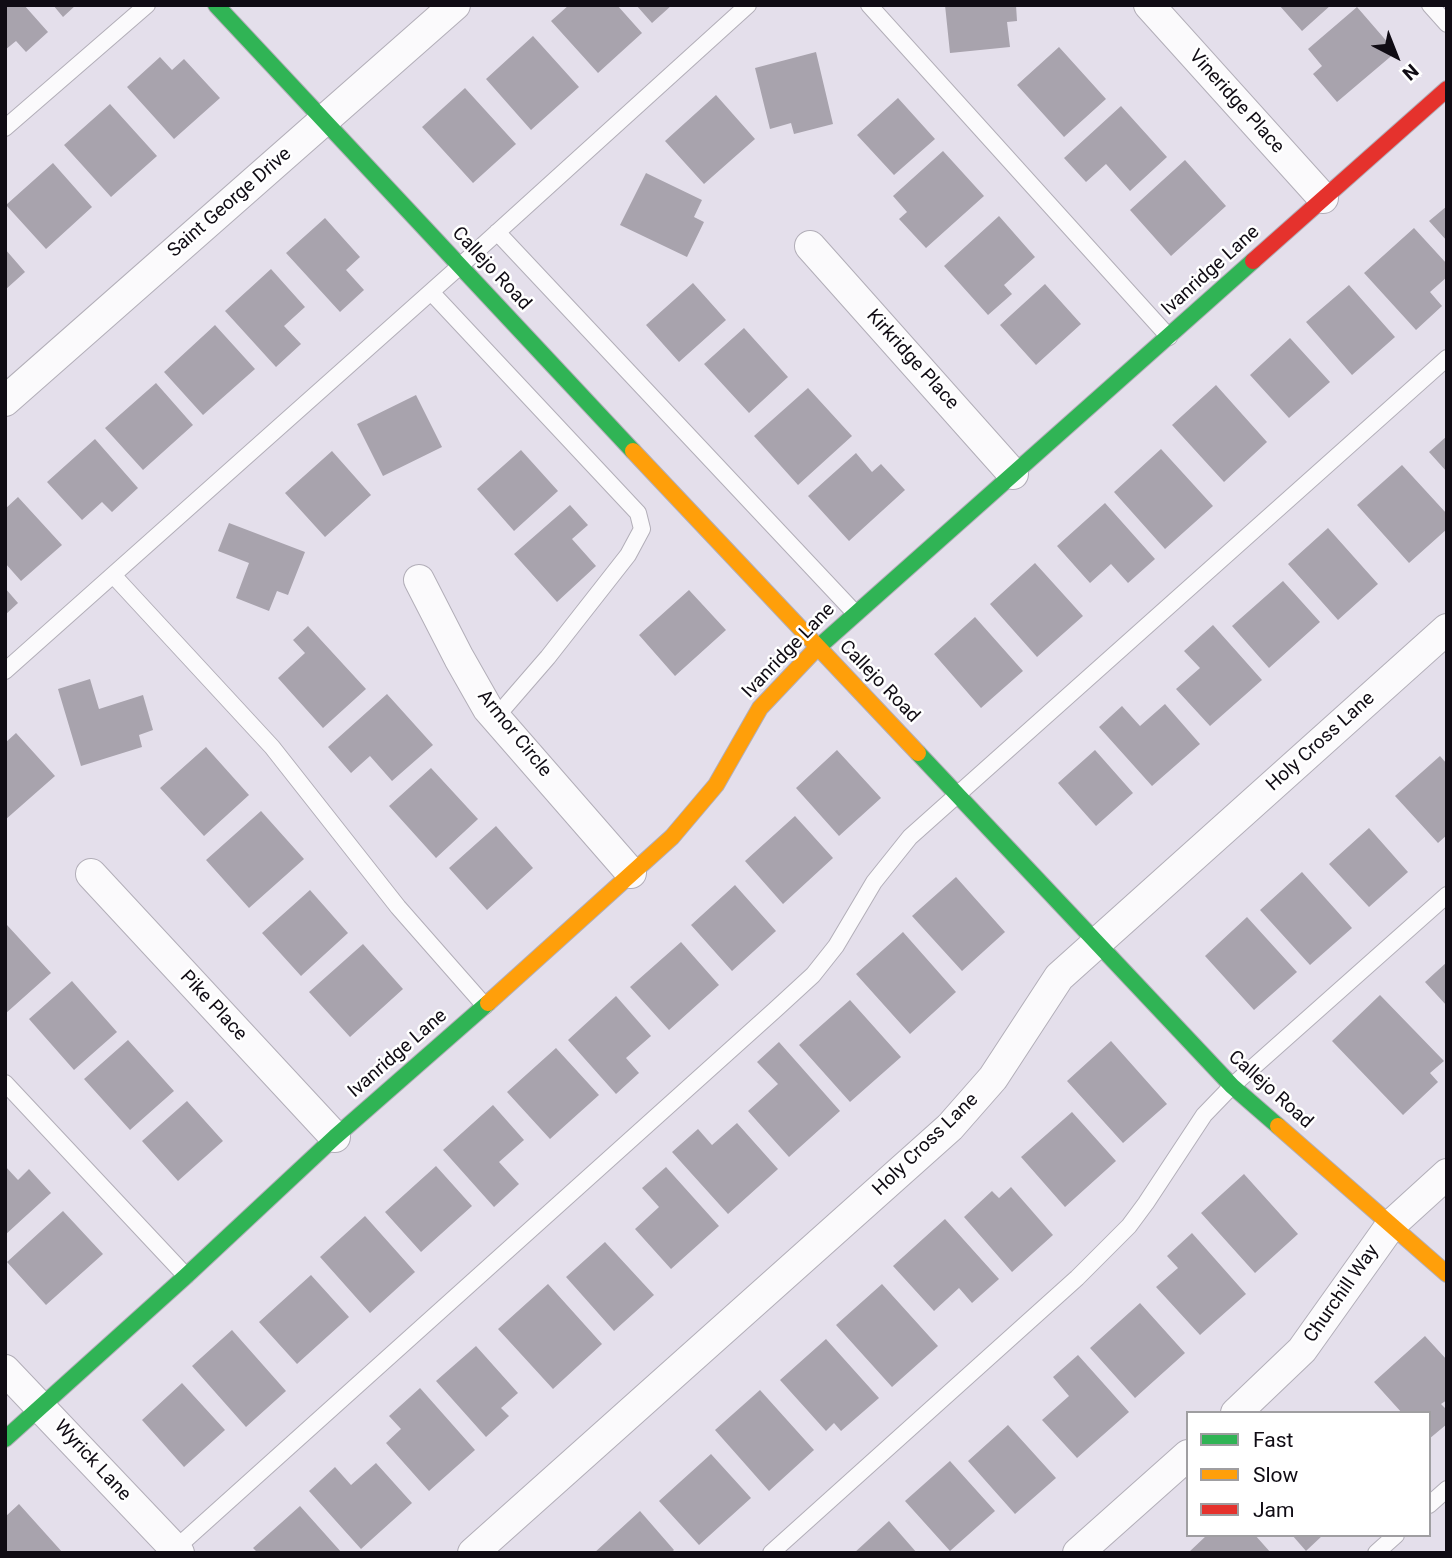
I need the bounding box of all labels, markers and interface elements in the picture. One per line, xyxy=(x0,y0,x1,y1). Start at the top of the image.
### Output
north arrow xyxy=(1361,21,1431,91)
street label: Vineridge Place xyxy=(1184,46,1288,158)
text: N xyxy=(1398,59,1423,85)
street label: Saint George Drive xyxy=(164,143,296,263)
street label: Ivanridge Lane xyxy=(1158,221,1264,321)
street label: Callejo Road xyxy=(447,223,535,315)
street label: Kirkridge Place xyxy=(861,305,963,415)
street label: Ivanridge Lane xyxy=(738,599,840,703)
street label: Callejo Road xyxy=(834,636,924,728)
street label: Armor Circle xyxy=(472,686,556,782)
street label: Holy Cross Lane xyxy=(1262,687,1380,797)
street label: Pike Place xyxy=(175,966,251,1046)
street label: Ivanridge Lane xyxy=(344,1005,452,1103)
street label: Callejo Road xyxy=(1223,1046,1317,1134)
street label: Holy Cross Lane xyxy=(869,1089,983,1201)
street label: Churchill Way xyxy=(1300,1241,1384,1347)
legend xyxy=(1186,1411,1431,1537)
street label: Wyrick Lane xyxy=(49,1416,135,1506)
text: Fast xyxy=(1253,1428,1293,1452)
text: Slow xyxy=(1253,1463,1298,1487)
text: Jam xyxy=(1253,1498,1294,1522)

